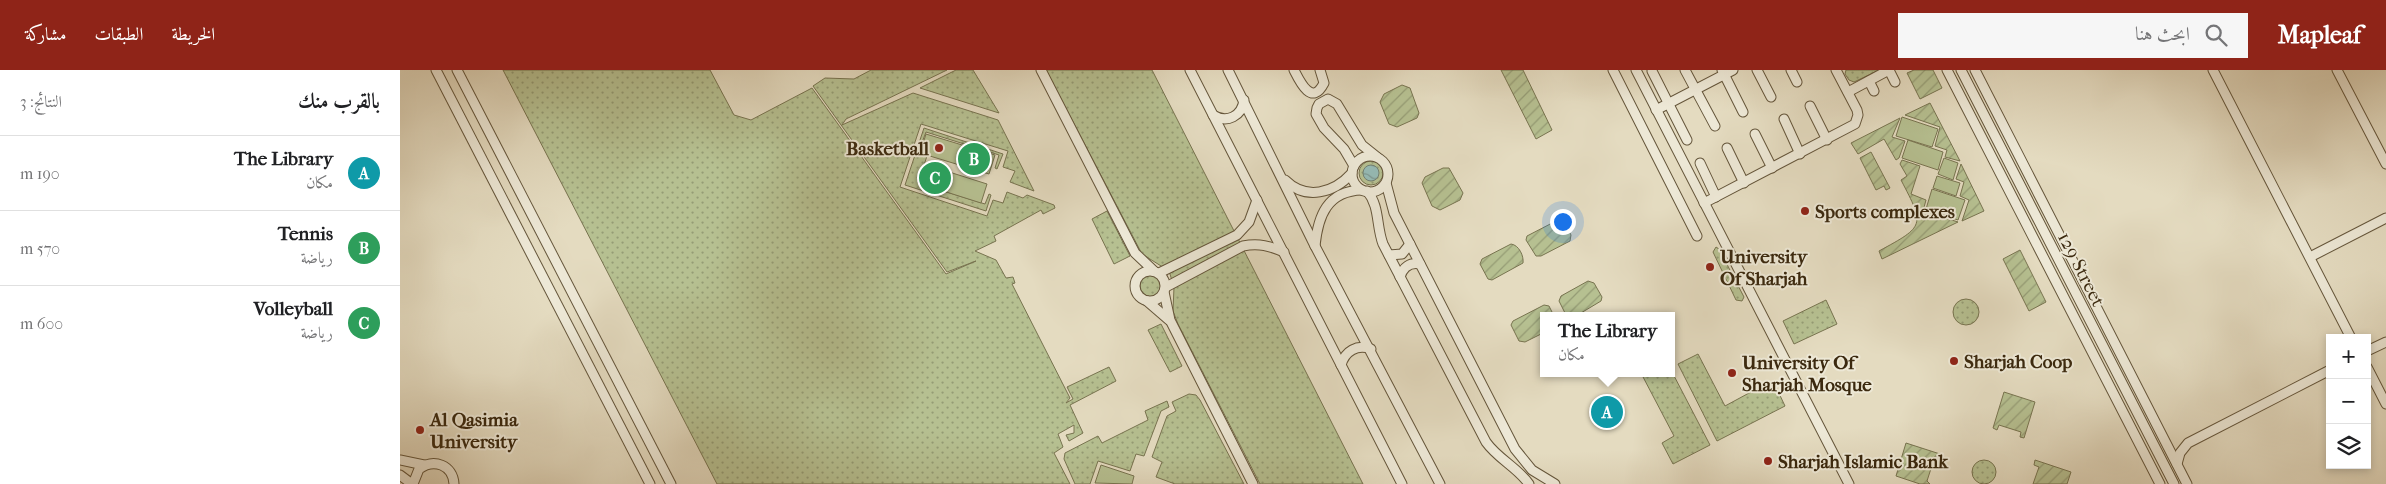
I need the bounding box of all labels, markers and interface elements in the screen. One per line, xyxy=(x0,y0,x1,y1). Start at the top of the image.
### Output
search box xyxy=(1898,13,2248,58)
icon: search xyxy=(2202,21,2230,49)
text: Mapleaf xyxy=(2278,21,2361,49)
text: ابحث هنا xyxy=(2135,23,2190,45)
text: مشاركة xyxy=(25,24,66,45)
text: الطبقات xyxy=(94,24,143,45)
text: الخريطة xyxy=(171,24,215,45)
text: بالقرب منك xyxy=(298,89,380,113)
text: النتائج: 3 xyxy=(20,92,62,111)
place label: Basketball xyxy=(846,138,930,160)
pin: B xyxy=(958,140,990,178)
marker: Basketball xyxy=(933,142,945,154)
text: The Library xyxy=(234,148,333,170)
pin: C xyxy=(919,159,951,197)
text: 190 m xyxy=(20,164,60,183)
text: A xyxy=(359,164,369,183)
text: مكان xyxy=(306,173,333,192)
place label: Sports complexes xyxy=(1815,201,1955,223)
marker: Sports complexes xyxy=(1799,205,1811,217)
your location xyxy=(1550,209,1576,235)
text: Tennis xyxy=(278,223,333,245)
street label: 129 Street xyxy=(2053,228,2109,311)
text: 570 m xyxy=(20,239,60,258)
text: B xyxy=(359,239,369,258)
place label: University Of Sharjah xyxy=(1719,246,1808,290)
text: رياضة xyxy=(301,248,333,267)
marker: University Of Sharjah xyxy=(1704,261,1716,273)
text: Volleyball xyxy=(253,298,333,320)
popup xyxy=(1540,312,1675,377)
text: 600 m xyxy=(20,314,63,333)
text: C xyxy=(359,314,369,333)
text: The Library xyxy=(1558,320,1657,342)
text: رياضة xyxy=(301,323,333,342)
map controls xyxy=(2326,334,2371,469)
button: + xyxy=(2326,334,2371,379)
text: مكان xyxy=(1558,345,1585,364)
place label: Sharjah Coop xyxy=(1964,351,2072,373)
place label: University Of Sharjah Mosque xyxy=(1741,352,1872,396)
marker: Sharjah Coop xyxy=(1948,355,1960,367)
marker: University Of Sharjah Mosque xyxy=(1726,367,1738,379)
button: − xyxy=(2326,379,2371,424)
pin: A xyxy=(1591,393,1623,431)
place label: Al Qasimia University xyxy=(429,409,519,453)
marker: Al Qasimia University xyxy=(414,424,426,436)
button: layers xyxy=(2326,424,2371,469)
place label: Sharjah Islamic Bank xyxy=(1778,451,1949,473)
marker: Sharjah Islamic Bank xyxy=(1762,455,1774,467)

